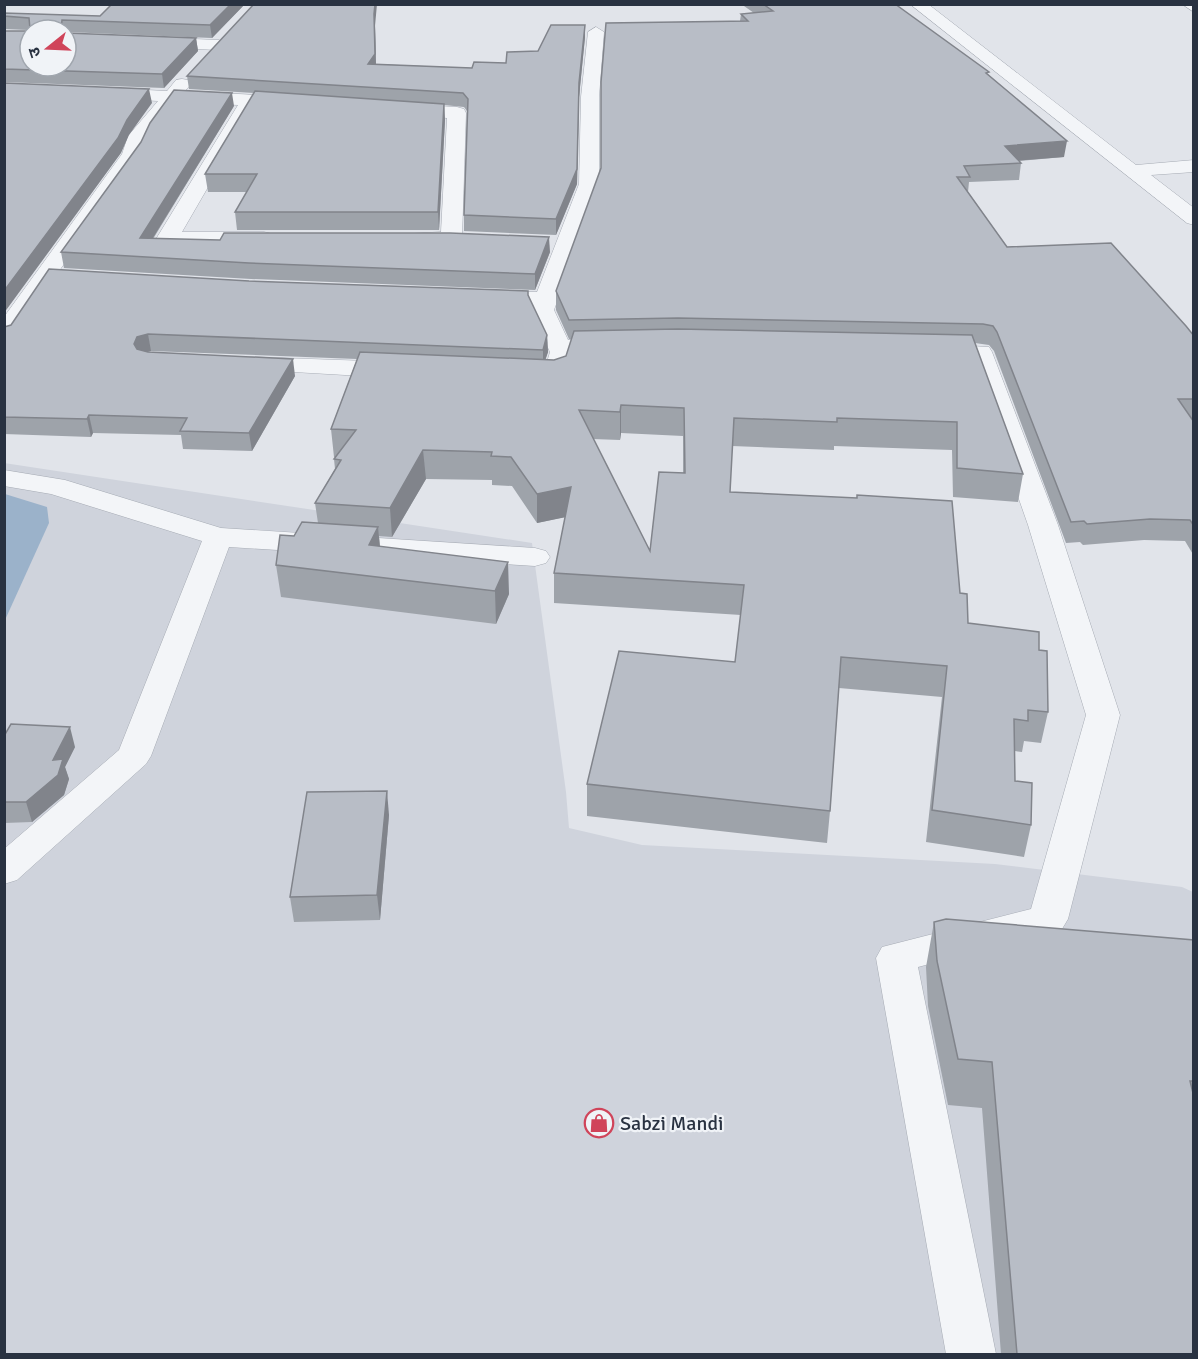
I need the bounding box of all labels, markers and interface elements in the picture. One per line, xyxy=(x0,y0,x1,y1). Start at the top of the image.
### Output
north arrow xyxy=(18,18,78,78)
text: उ xyxy=(24,44,46,60)
shop icon: Sabzi Mandi xyxy=(583,1107,615,1139)
place label: Sabzi Mandi xyxy=(620,1111,723,1136)

